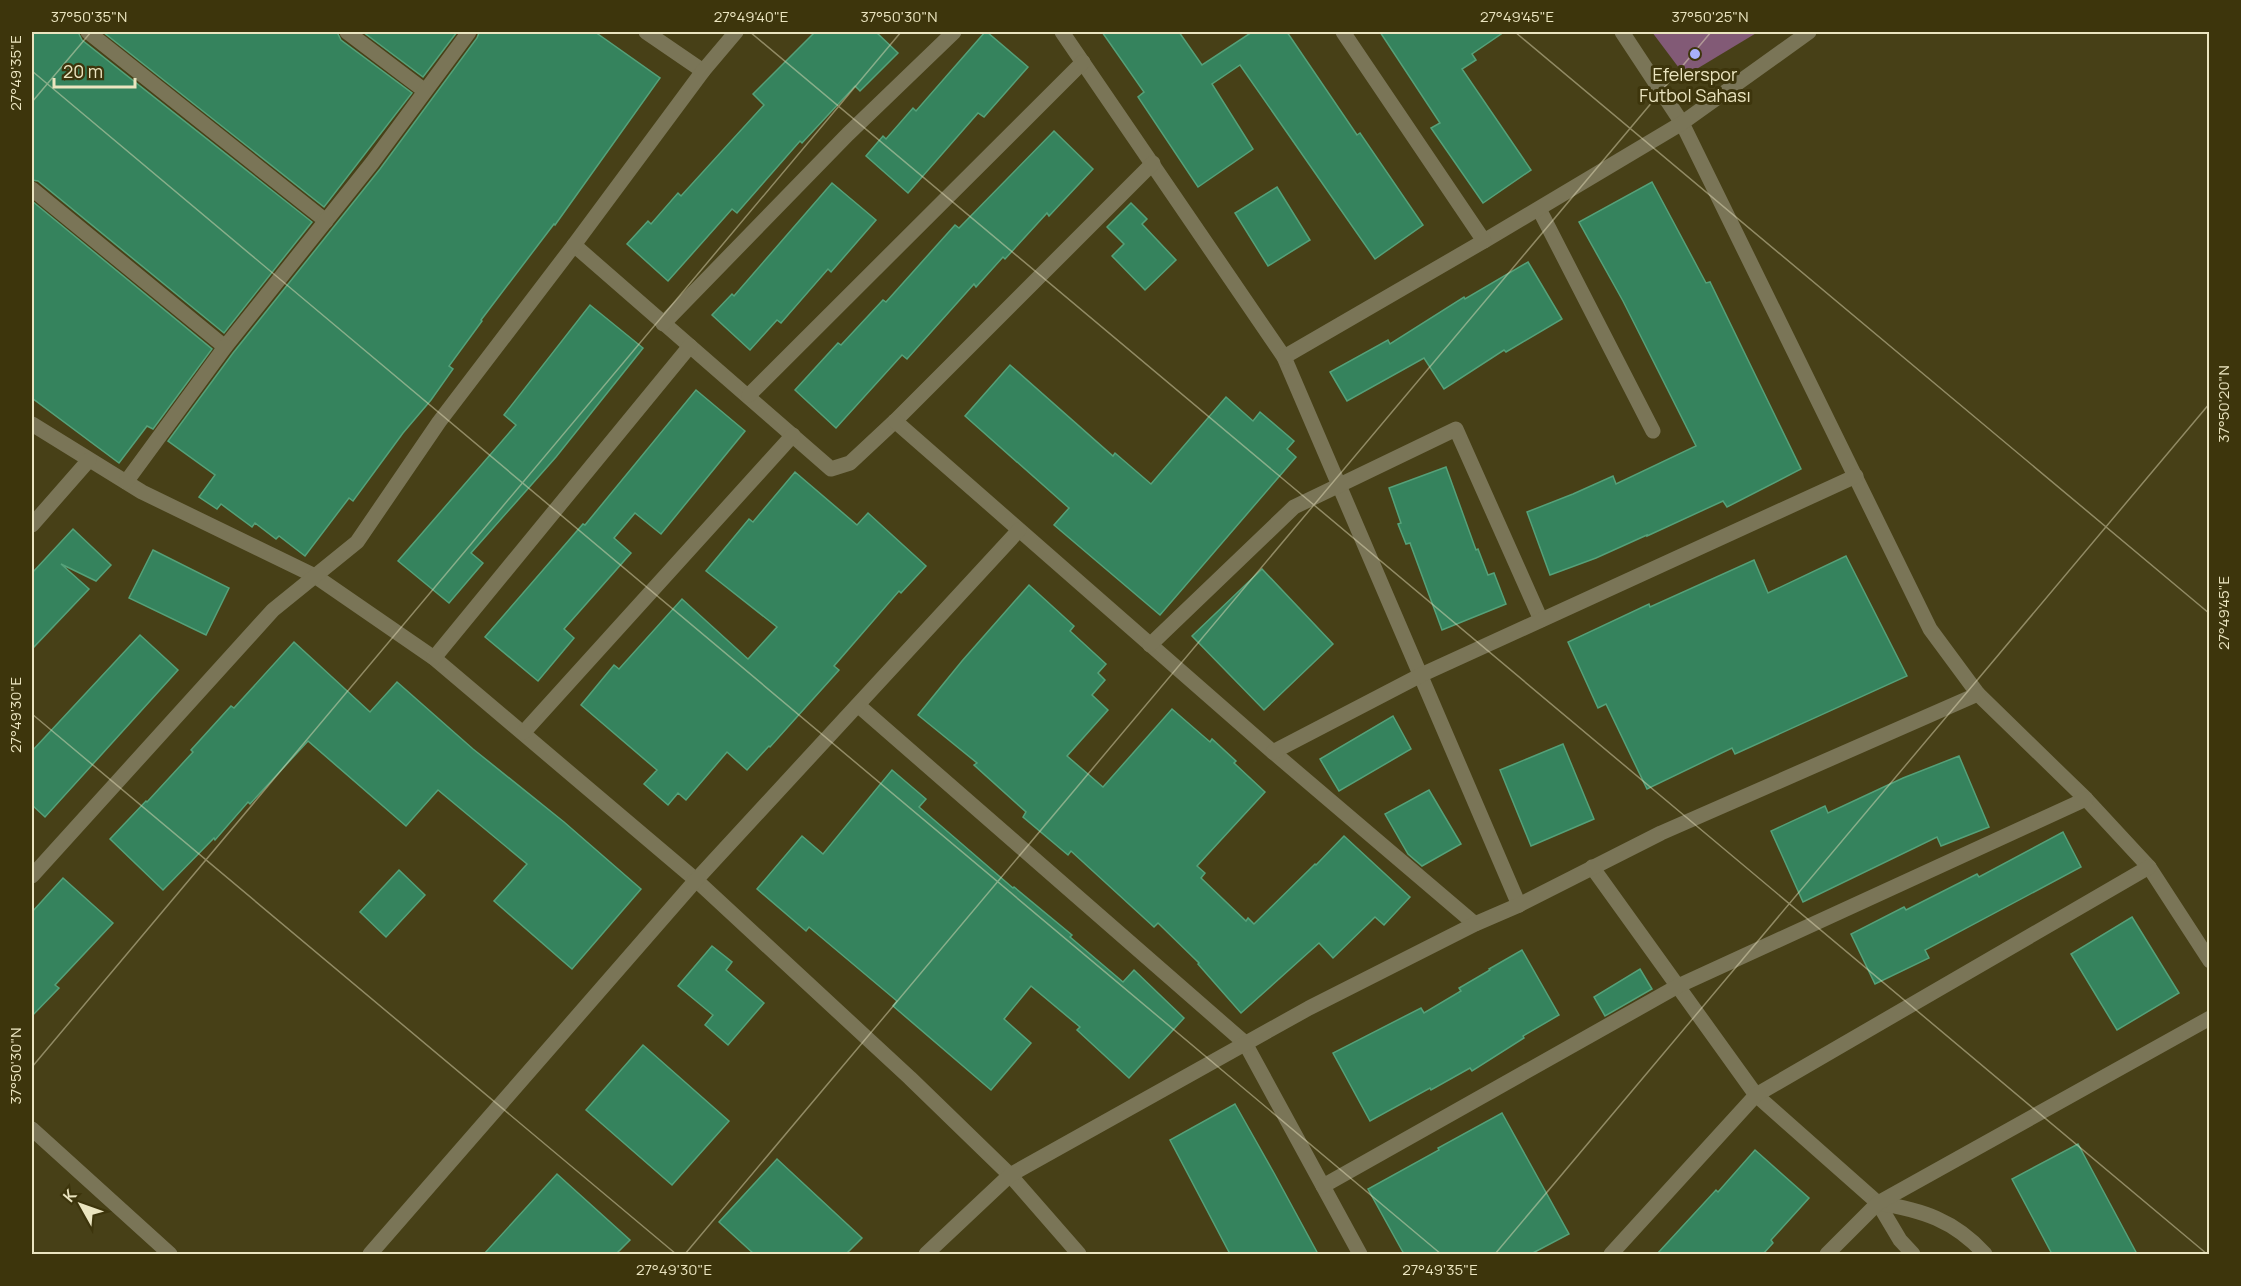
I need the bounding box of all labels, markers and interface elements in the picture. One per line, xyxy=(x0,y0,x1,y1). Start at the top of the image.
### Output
text: 37°50'35"N xyxy=(51,6,127,27)
text: 27°49'40"E xyxy=(714,6,788,27)
text: 37°50'30"N xyxy=(860,6,938,27)
text: 27°49'45"E xyxy=(1480,6,1554,27)
text: 37°50'25"N xyxy=(1672,6,1748,27)
text: 27°49'35"E xyxy=(5,35,26,111)
marker: Efelerspor Futbol Sahası xyxy=(1688,47,1702,61)
scale bar xyxy=(54,51,135,89)
text: 20 m xyxy=(63,59,103,83)
place label: Efelerspor Futbol Sahası xyxy=(1639,62,1751,107)
text: 37°50'20"N xyxy=(2213,365,2234,443)
text: 27°49'45"E xyxy=(2213,576,2234,650)
text: 27°49'30"E xyxy=(5,677,26,753)
text: 37°50'30"N xyxy=(5,1027,26,1105)
north arrow xyxy=(51,1175,111,1235)
text: K xyxy=(58,1184,82,1206)
text: 27°49'30"E xyxy=(636,1259,712,1280)
text: 27°49'35"E xyxy=(1402,1259,1478,1280)

